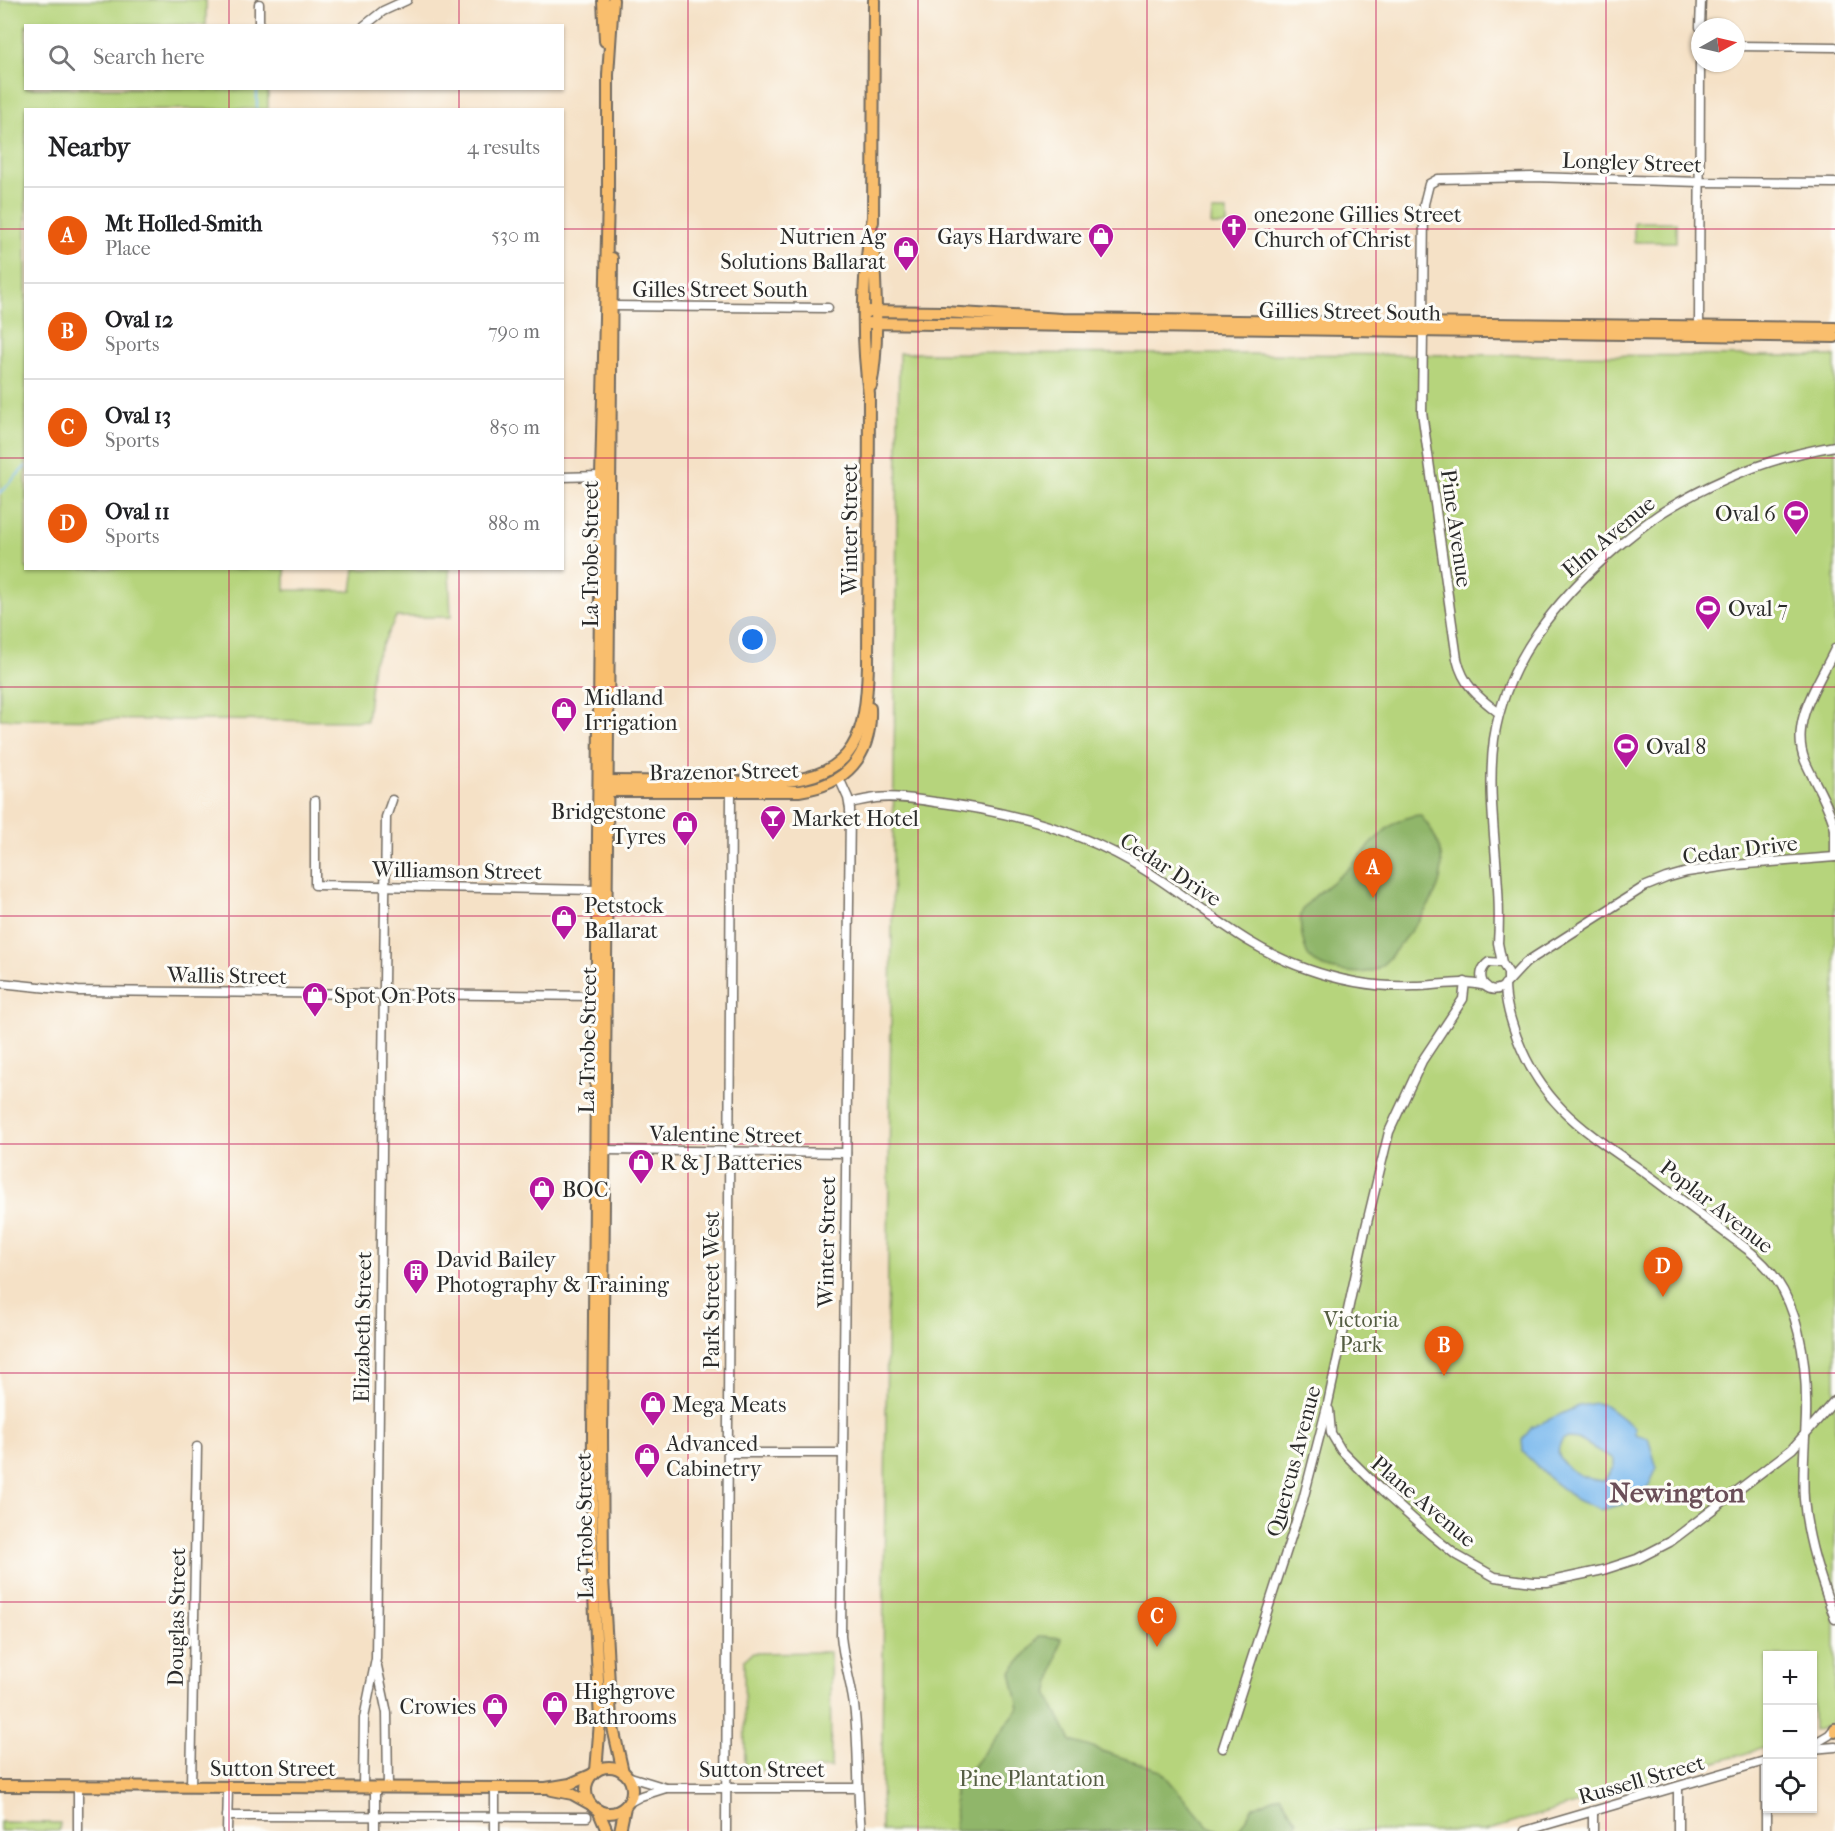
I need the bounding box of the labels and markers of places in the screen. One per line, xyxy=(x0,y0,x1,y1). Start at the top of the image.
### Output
place label: one2one Gillies Street Church of Christ xyxy=(1254,202,1462,253)
church icon: one2one Gillies Street Church of Christ xyxy=(1219,212,1249,250)
shop icon: Gays Hardware xyxy=(1086,221,1116,259)
place label: Nutrien Ag Solutions Ballarat xyxy=(720,224,886,275)
place label: Gays Hardware xyxy=(937,224,1082,250)
shop icon: Nutrien Ag Solutions Ballarat xyxy=(891,234,921,272)
sports icon: Oval 6 xyxy=(1781,498,1811,536)
place label: Oval 6 xyxy=(1715,501,1776,527)
sports icon: Oval 7 xyxy=(1693,593,1723,631)
place label: Oval 7 xyxy=(1728,596,1788,622)
place label: Midland Irrigation xyxy=(584,685,678,736)
shop icon: Midland Irrigation xyxy=(549,695,579,733)
sports icon: Oval 8 xyxy=(1611,731,1641,769)
place label: Oval 8 xyxy=(1646,734,1706,760)
place label: Bridgestone Tyres xyxy=(551,799,666,850)
bar icon: Market Hotel xyxy=(758,803,788,841)
place label: Market Hotel xyxy=(792,806,919,832)
shop icon: Bridgestone Tyres xyxy=(670,809,700,847)
pin: A xyxy=(1354,848,1392,898)
place label: Petstock Ballarat xyxy=(584,893,664,944)
shop icon: Petstock Ballarat xyxy=(549,903,579,941)
shop icon: Spot On Pots xyxy=(300,980,330,1018)
place label: Spot On Pots xyxy=(334,983,456,1009)
shop icon: R & J Batteries xyxy=(626,1147,656,1185)
place label: R & J Batteries xyxy=(660,1150,802,1176)
shop icon: BOC xyxy=(527,1174,557,1212)
place label: BOC xyxy=(562,1177,609,1203)
place label: David Bailey Photography & Training xyxy=(436,1247,669,1298)
pin: D xyxy=(1644,1248,1682,1297)
building icon: David Bailey Photography & Training xyxy=(401,1257,431,1295)
pin: B xyxy=(1424,1326,1464,1376)
shop icon: Mega Meats xyxy=(638,1389,668,1427)
place label: Mega Meats xyxy=(672,1392,786,1418)
place label: Advanced Cabinetry xyxy=(665,1431,763,1482)
shop icon: Advanced Cabinetry xyxy=(632,1441,662,1479)
pin: C xyxy=(1138,1598,1176,1647)
place label: Highgrove Bathrooms xyxy=(574,1679,677,1730)
shop icon: Highgrove Bathrooms xyxy=(540,1689,570,1727)
shop icon: Crowies xyxy=(480,1691,510,1729)
place label: Crowies xyxy=(400,1694,476,1720)

